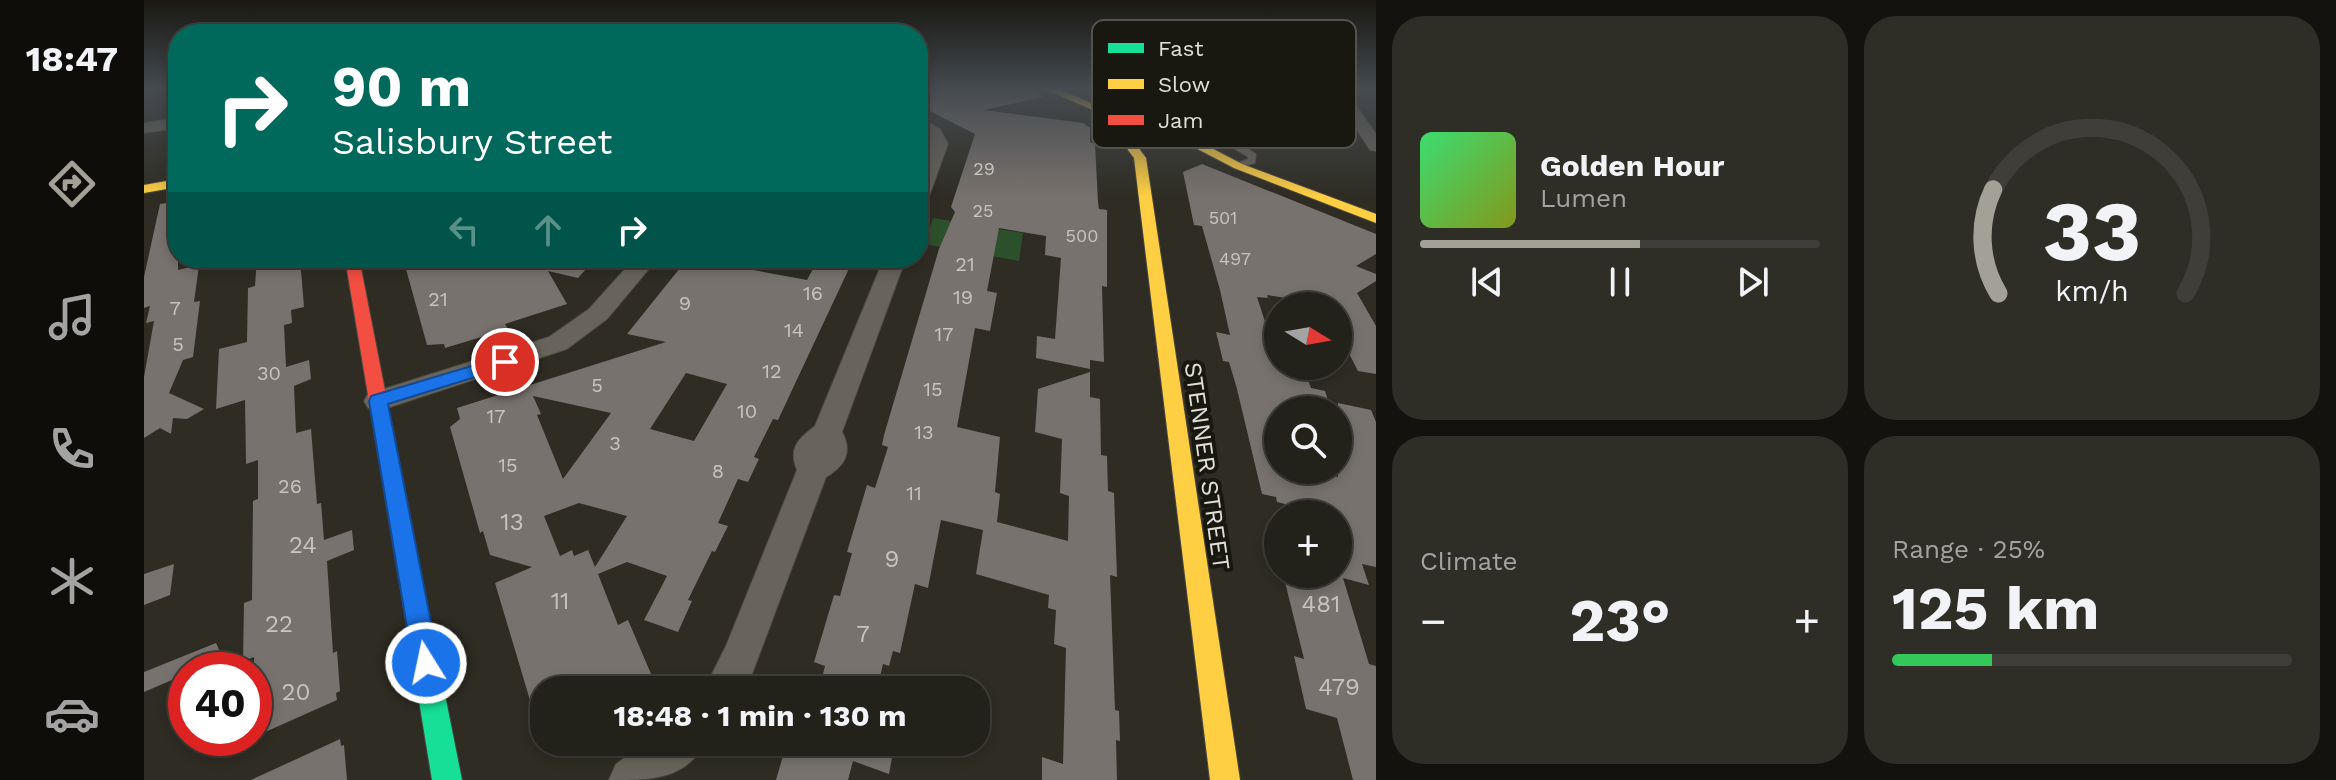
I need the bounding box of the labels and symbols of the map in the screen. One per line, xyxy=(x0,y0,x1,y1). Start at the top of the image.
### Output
legend xyxy=(1092,20,1356,148)
text: Fast xyxy=(1158,36,1204,61)
text: Slow xyxy=(1158,72,1210,97)
text: Jam xyxy=(1158,108,1203,133)
house number: 29 xyxy=(973,158,995,179)
house number: 25 xyxy=(973,200,993,221)
house number: 501 xyxy=(1209,207,1237,228)
house number: 500 xyxy=(1066,225,1098,246)
house number: 497 xyxy=(1219,248,1251,269)
house number: 21 xyxy=(955,252,975,276)
house number: 16 xyxy=(803,281,823,305)
house number: 19 xyxy=(953,285,973,309)
house number: 21 xyxy=(428,287,448,311)
house number: 9 xyxy=(679,291,691,315)
north arrow xyxy=(1264,292,1352,380)
house number: 7 xyxy=(169,296,181,320)
house number: 14 xyxy=(784,318,804,342)
house number: 17 xyxy=(934,322,954,346)
pin xyxy=(471,328,539,396)
house number: 5 xyxy=(172,332,184,356)
house number: 12 xyxy=(762,359,782,383)
street label: STENNER STREET xyxy=(1179,360,1235,572)
house number: 30 xyxy=(257,361,281,385)
house number: 5 xyxy=(591,373,603,397)
house number: 15 xyxy=(923,377,943,401)
house number: 10 xyxy=(737,399,757,423)
house number: 17 xyxy=(486,404,506,428)
house number: 13 xyxy=(914,420,934,444)
house number: 3 xyxy=(609,431,621,455)
house number: 15 xyxy=(498,453,518,477)
house number: 8 xyxy=(712,459,724,483)
house number: 26 xyxy=(278,474,302,498)
house number: 11 xyxy=(906,481,922,505)
house number: 13 xyxy=(500,508,524,536)
house number: 24 xyxy=(289,531,317,559)
house number: 9 xyxy=(885,545,899,573)
house number: 11 xyxy=(551,587,569,615)
house number: 481 xyxy=(1302,590,1340,618)
house number: 22 xyxy=(265,610,293,638)
house number: 7 xyxy=(856,620,870,648)
position arrow xyxy=(384,621,468,705)
speed limit sign: 40 xyxy=(168,652,272,756)
house number: 479 xyxy=(1318,673,1360,701)
house number: 20 xyxy=(282,678,310,706)

